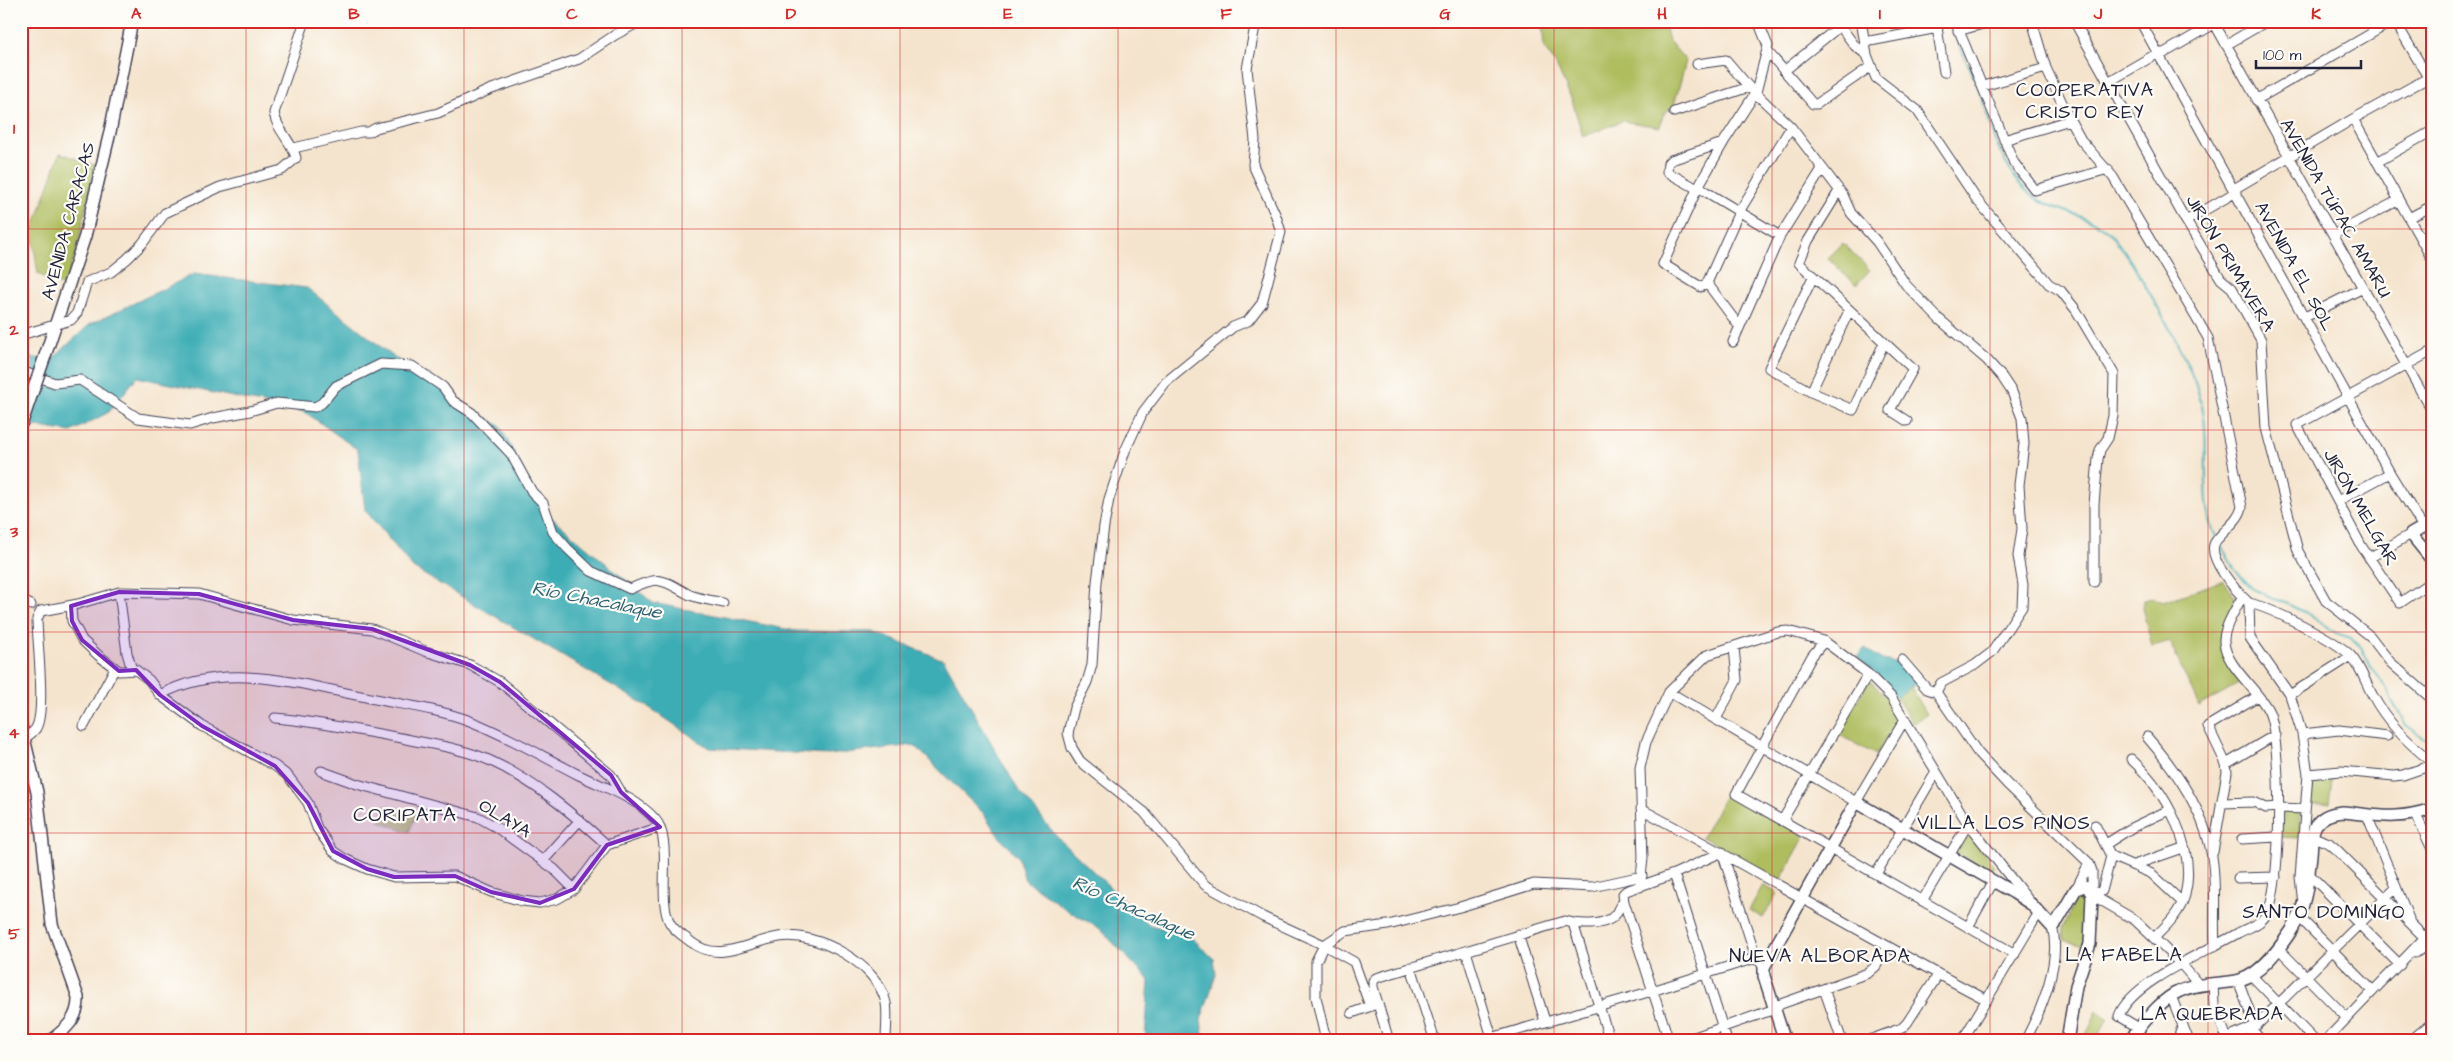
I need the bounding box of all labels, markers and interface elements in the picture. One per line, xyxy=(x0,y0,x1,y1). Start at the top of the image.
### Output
text: A xyxy=(131,3,142,25)
text: B xyxy=(348,3,360,25)
text: C xyxy=(566,3,578,25)
text: D xyxy=(786,3,797,25)
text: E xyxy=(1003,3,1013,25)
text: F xyxy=(1220,3,1232,25)
text: G xyxy=(1439,3,1451,25)
text: H xyxy=(1657,3,1667,25)
text: I xyxy=(1879,3,1881,25)
text: J xyxy=(2093,3,2103,25)
text: K xyxy=(2311,3,2321,25)
scale bar xyxy=(2256,38,2360,70)
text: 100 m xyxy=(2263,45,2302,66)
district label: COOPERATIVA CRISTO REY xyxy=(2016,77,2154,126)
street label: AVENIDA TÚPAC AMARU xyxy=(2274,114,2397,302)
text: 1 xyxy=(13,118,16,140)
street label: AVENIDA CARACAS xyxy=(35,139,102,303)
street label: JIRÓN PRIMAVERA xyxy=(2180,190,2282,337)
street label: AVENIDA EL SOL xyxy=(2249,197,2341,336)
text: 2 xyxy=(8,319,19,341)
street label: JIRÓN MELGAR xyxy=(2317,445,2404,570)
text: 3 xyxy=(9,521,19,543)
water label: Río Chacalaque xyxy=(530,575,665,627)
text: 4 xyxy=(9,722,20,744)
street label: OLAYA xyxy=(474,793,536,844)
district label: CORIPATA xyxy=(353,801,457,829)
district label: VILLA LOS PINOS xyxy=(1917,810,2091,837)
water label: Río Chacalaque xyxy=(1068,869,1200,948)
district label: SANTO DOMINGO xyxy=(2243,899,2405,926)
text: 5 xyxy=(8,923,20,945)
district label: LA FABELA xyxy=(2065,942,2183,969)
district label: NUEVA ALBORADA xyxy=(1729,943,1911,970)
district label: LA QUEBRADA xyxy=(2140,1001,2284,1028)

